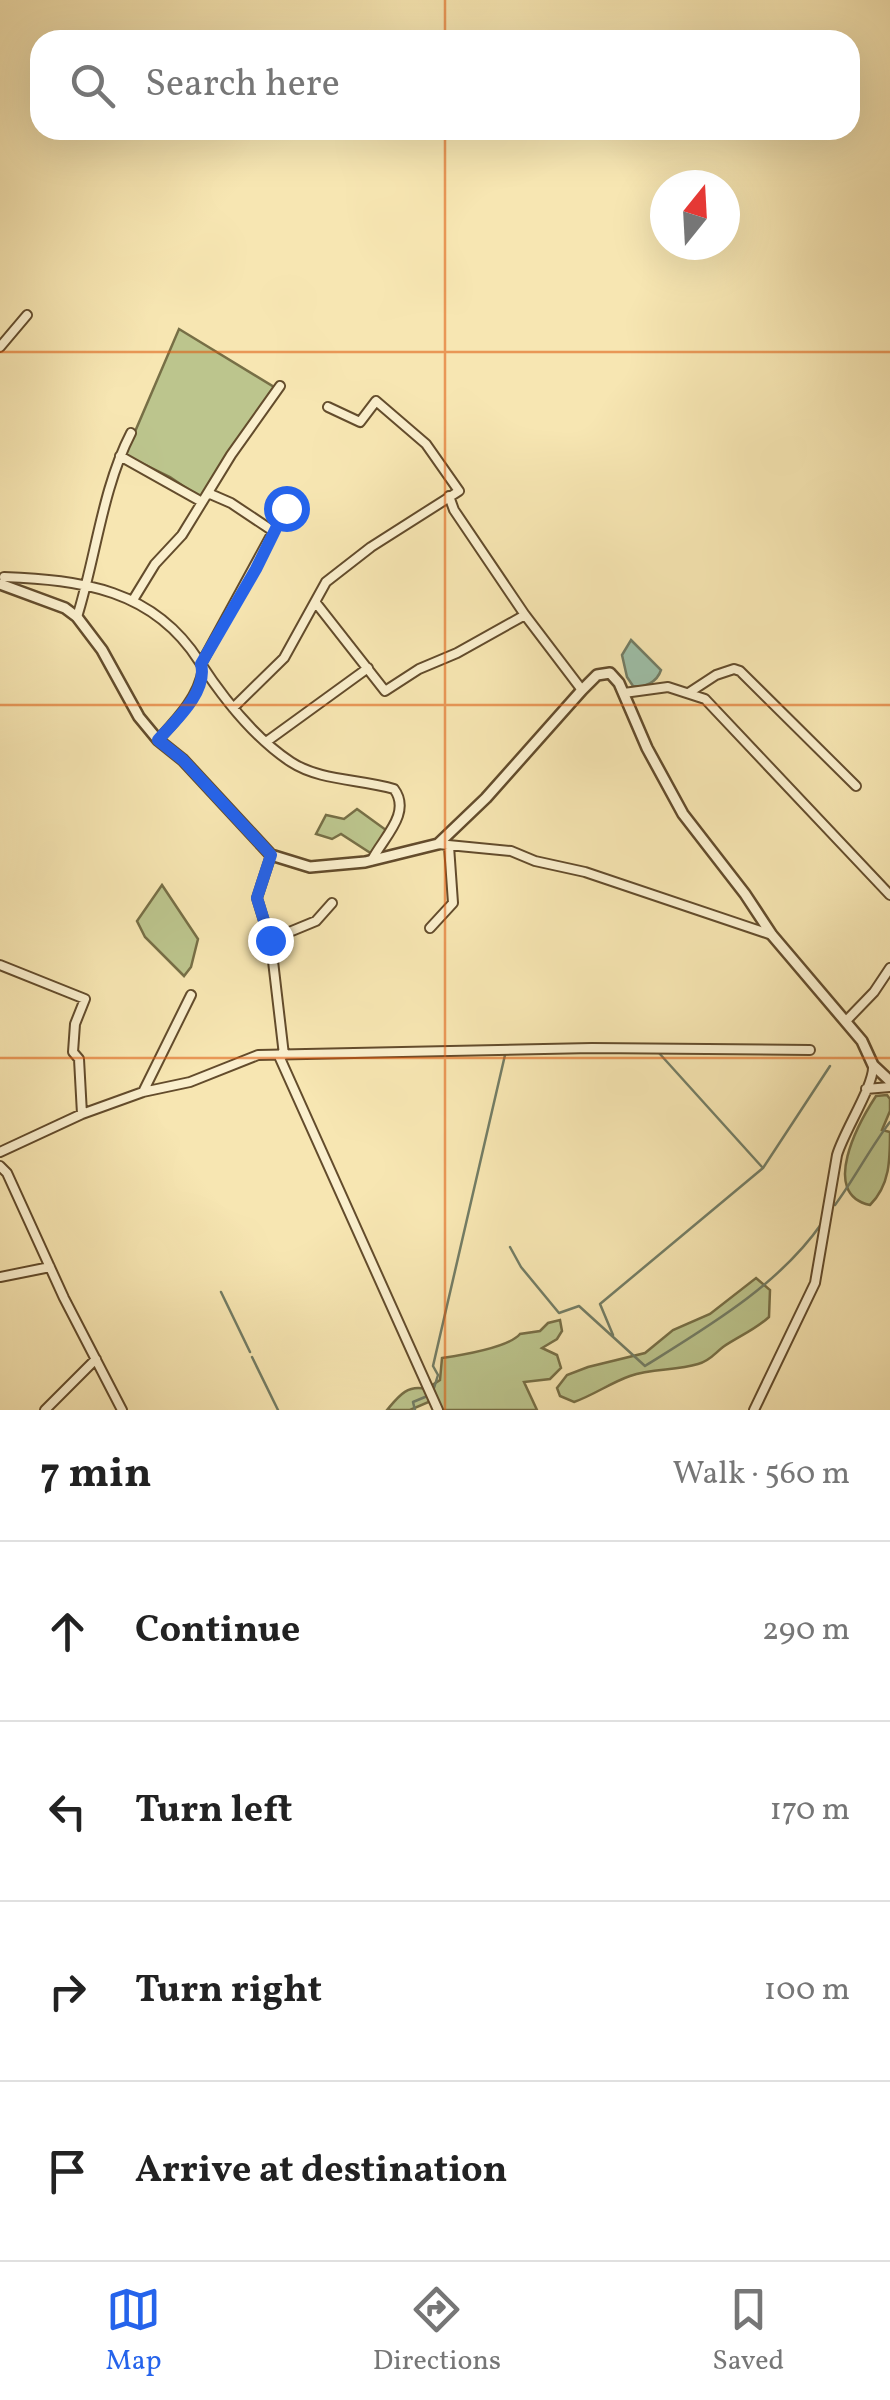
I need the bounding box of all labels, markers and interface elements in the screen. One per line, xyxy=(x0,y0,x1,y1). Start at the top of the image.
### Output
search box xyxy=(30,30,860,140)
icon: search xyxy=(65,58,120,113)
text: Search here xyxy=(145,59,340,112)
north arrow xyxy=(650,170,740,260)
route start xyxy=(264,486,310,532)
route end xyxy=(248,918,294,964)
text: 7 min xyxy=(40,1446,152,1505)
text: Walk · 560 m xyxy=(673,1453,850,1497)
icon: ahead xyxy=(40,1604,95,1659)
text: Continue xyxy=(135,1605,300,1658)
text: 290 m xyxy=(762,1609,850,1653)
icon: left xyxy=(40,1784,95,1839)
text: Turn left xyxy=(135,1785,292,1838)
text: 170 m xyxy=(769,1789,850,1833)
icon: right xyxy=(40,1964,95,2019)
text: Turn right xyxy=(135,1965,322,2018)
text: 100 m xyxy=(764,1969,850,2013)
icon: arrive xyxy=(40,2144,95,2199)
text: Arrive at destination xyxy=(135,2145,508,2198)
tab: Map xyxy=(106,2282,162,2381)
tab: Directions xyxy=(373,2282,501,2381)
tab: Saved xyxy=(712,2282,784,2381)

